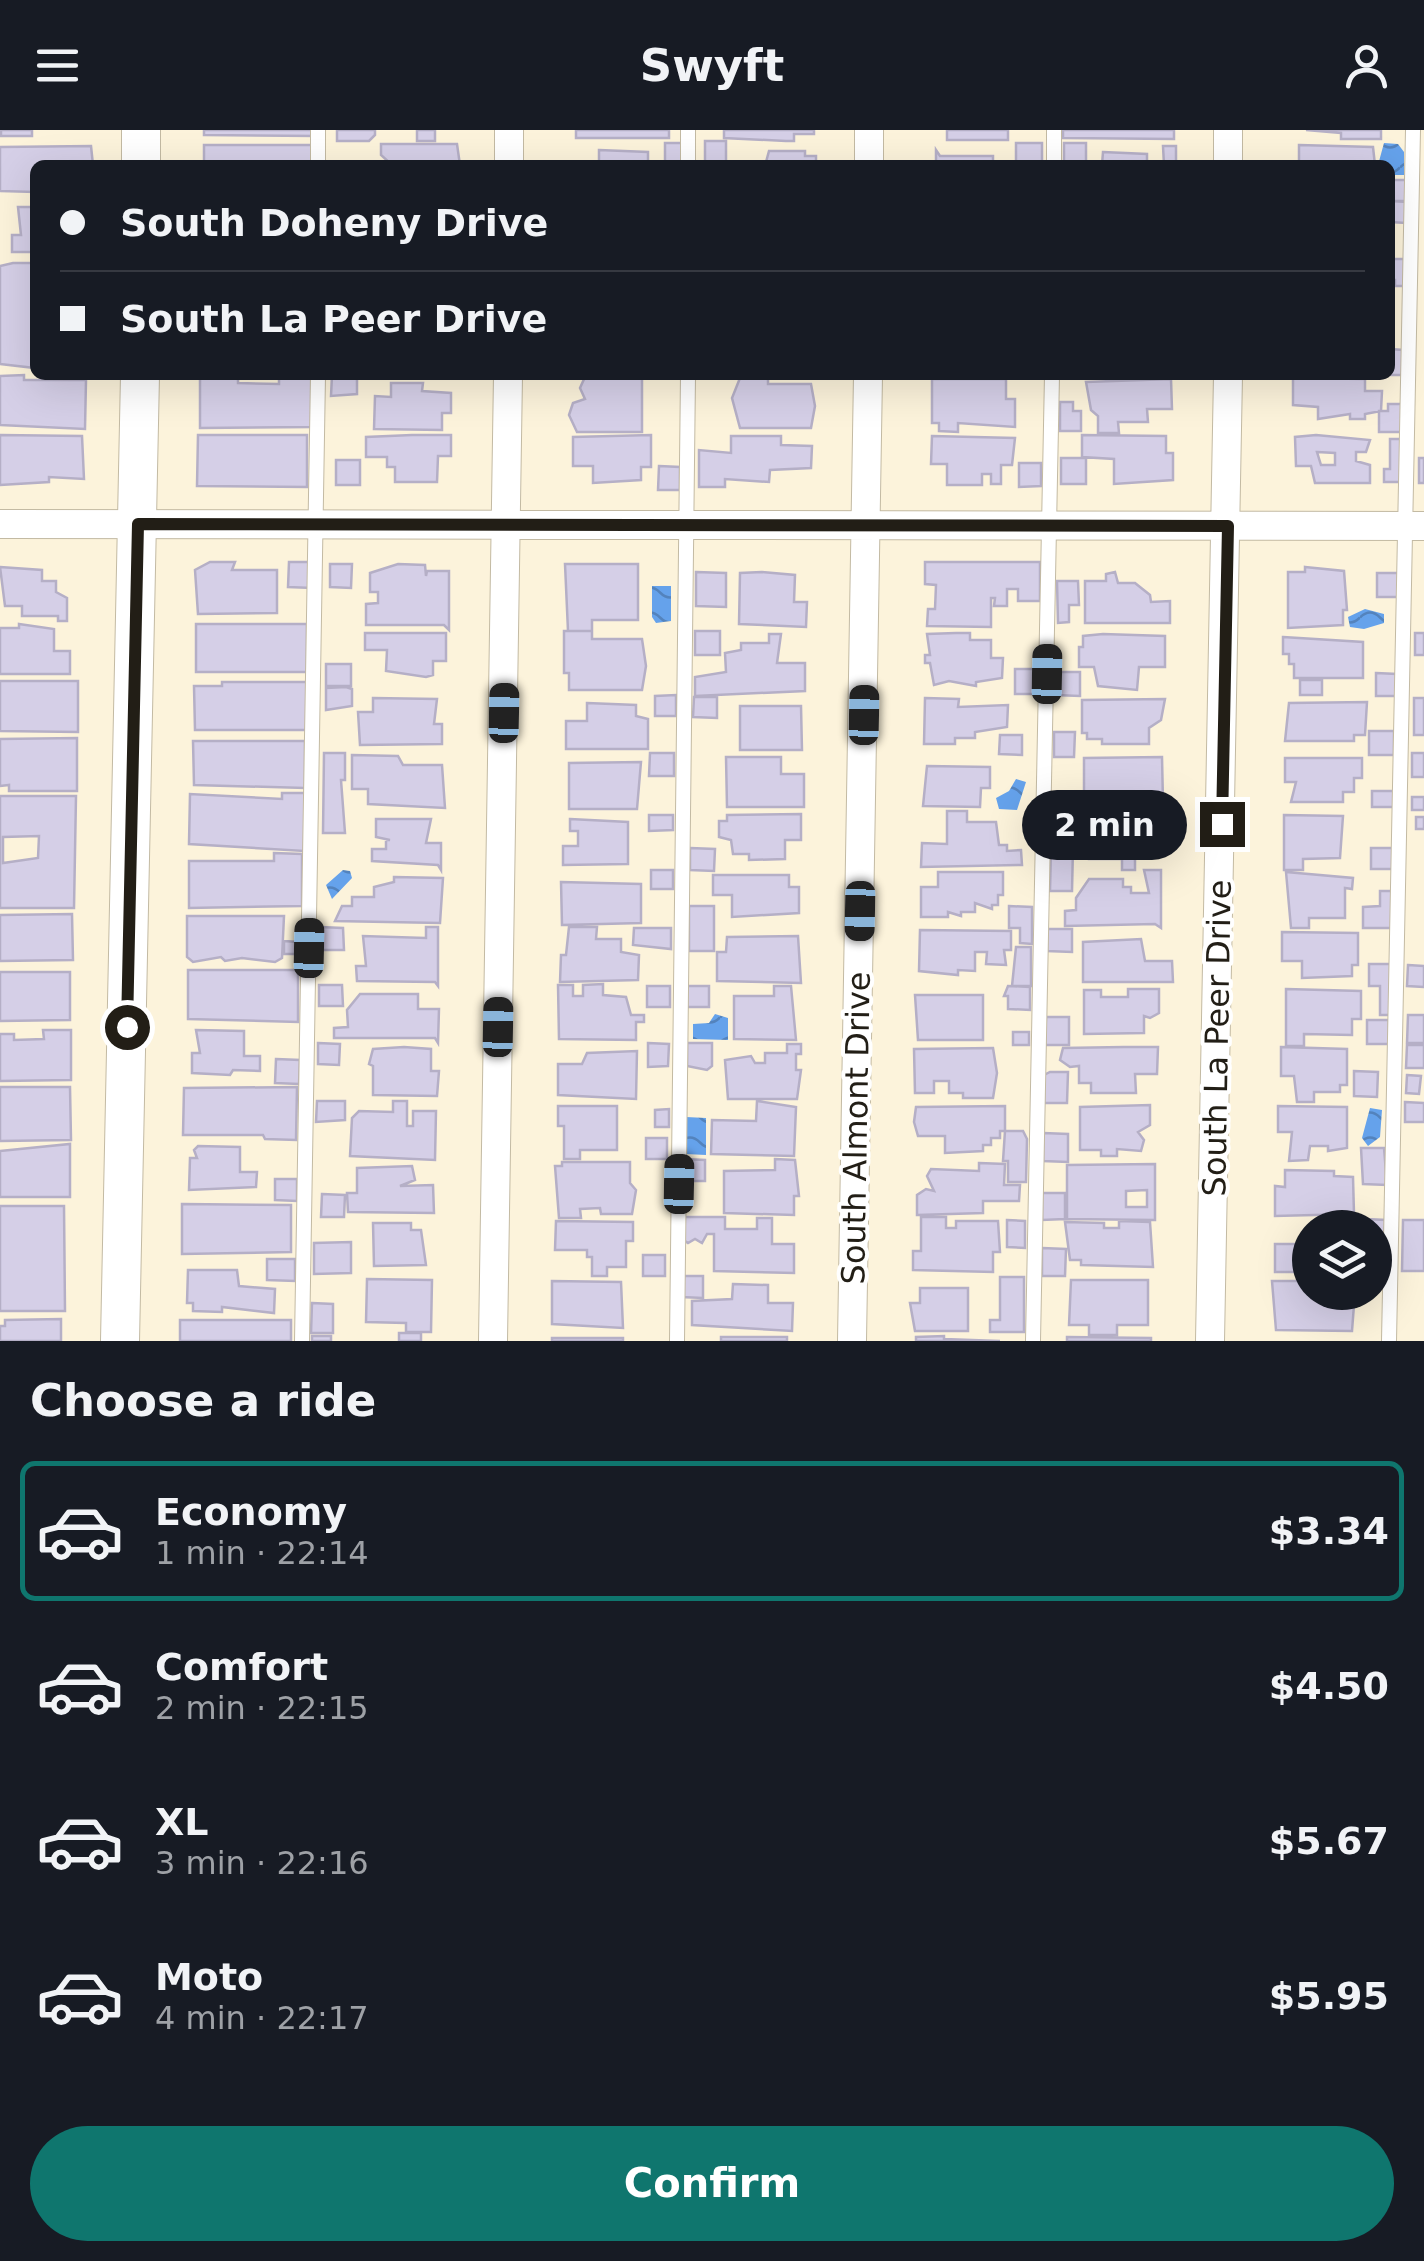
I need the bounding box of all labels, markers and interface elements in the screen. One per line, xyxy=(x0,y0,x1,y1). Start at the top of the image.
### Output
icon: menu xyxy=(30,38,85,93)
icon: person xyxy=(1339,38,1394,93)
text: Swyft xyxy=(640,39,784,92)
text: South Doheny Drive xyxy=(120,201,548,245)
text: South La Peer Drive xyxy=(120,297,547,341)
car xyxy=(1031,644,1063,704)
car xyxy=(488,683,520,743)
car xyxy=(848,685,880,745)
callout: 2 min xyxy=(1022,789,1187,859)
route end xyxy=(1200,802,1245,847)
text: 2 min xyxy=(1054,806,1155,844)
street label: South La Peer Drive xyxy=(1195,879,1239,1197)
car xyxy=(844,881,876,941)
car xyxy=(293,918,325,978)
street label: South Almont Drive xyxy=(834,971,878,1285)
car xyxy=(482,997,514,1057)
route start xyxy=(105,1005,150,1050)
car xyxy=(663,1154,695,1214)
map controls xyxy=(1292,1210,1392,1310)
button: layers xyxy=(1292,1210,1392,1310)
text: Choose a ride xyxy=(30,1374,376,1427)
icon: car xyxy=(35,1486,125,1576)
text: Economy xyxy=(155,1490,347,1534)
text: $3.34 xyxy=(1269,1509,1389,1553)
text: 1 min · 22:14 xyxy=(155,1534,369,1572)
icon: car xyxy=(35,1641,125,1731)
text: Comfort xyxy=(155,1645,328,1689)
text: $4.50 xyxy=(1269,1664,1389,1708)
text: 2 min · 22:15 xyxy=(155,1689,369,1727)
icon: car xyxy=(35,1796,125,1886)
text: XL xyxy=(155,1800,209,1844)
text: $5.67 xyxy=(1269,1819,1389,1863)
text: 3 min · 22:16 xyxy=(155,1844,369,1882)
icon: car xyxy=(35,1951,125,2041)
text: Moto xyxy=(155,1955,263,1999)
text: $5.95 xyxy=(1269,1974,1389,2018)
text: 4 min · 22:17 xyxy=(155,1999,369,2037)
button: Confirm xyxy=(30,2126,1394,2241)

